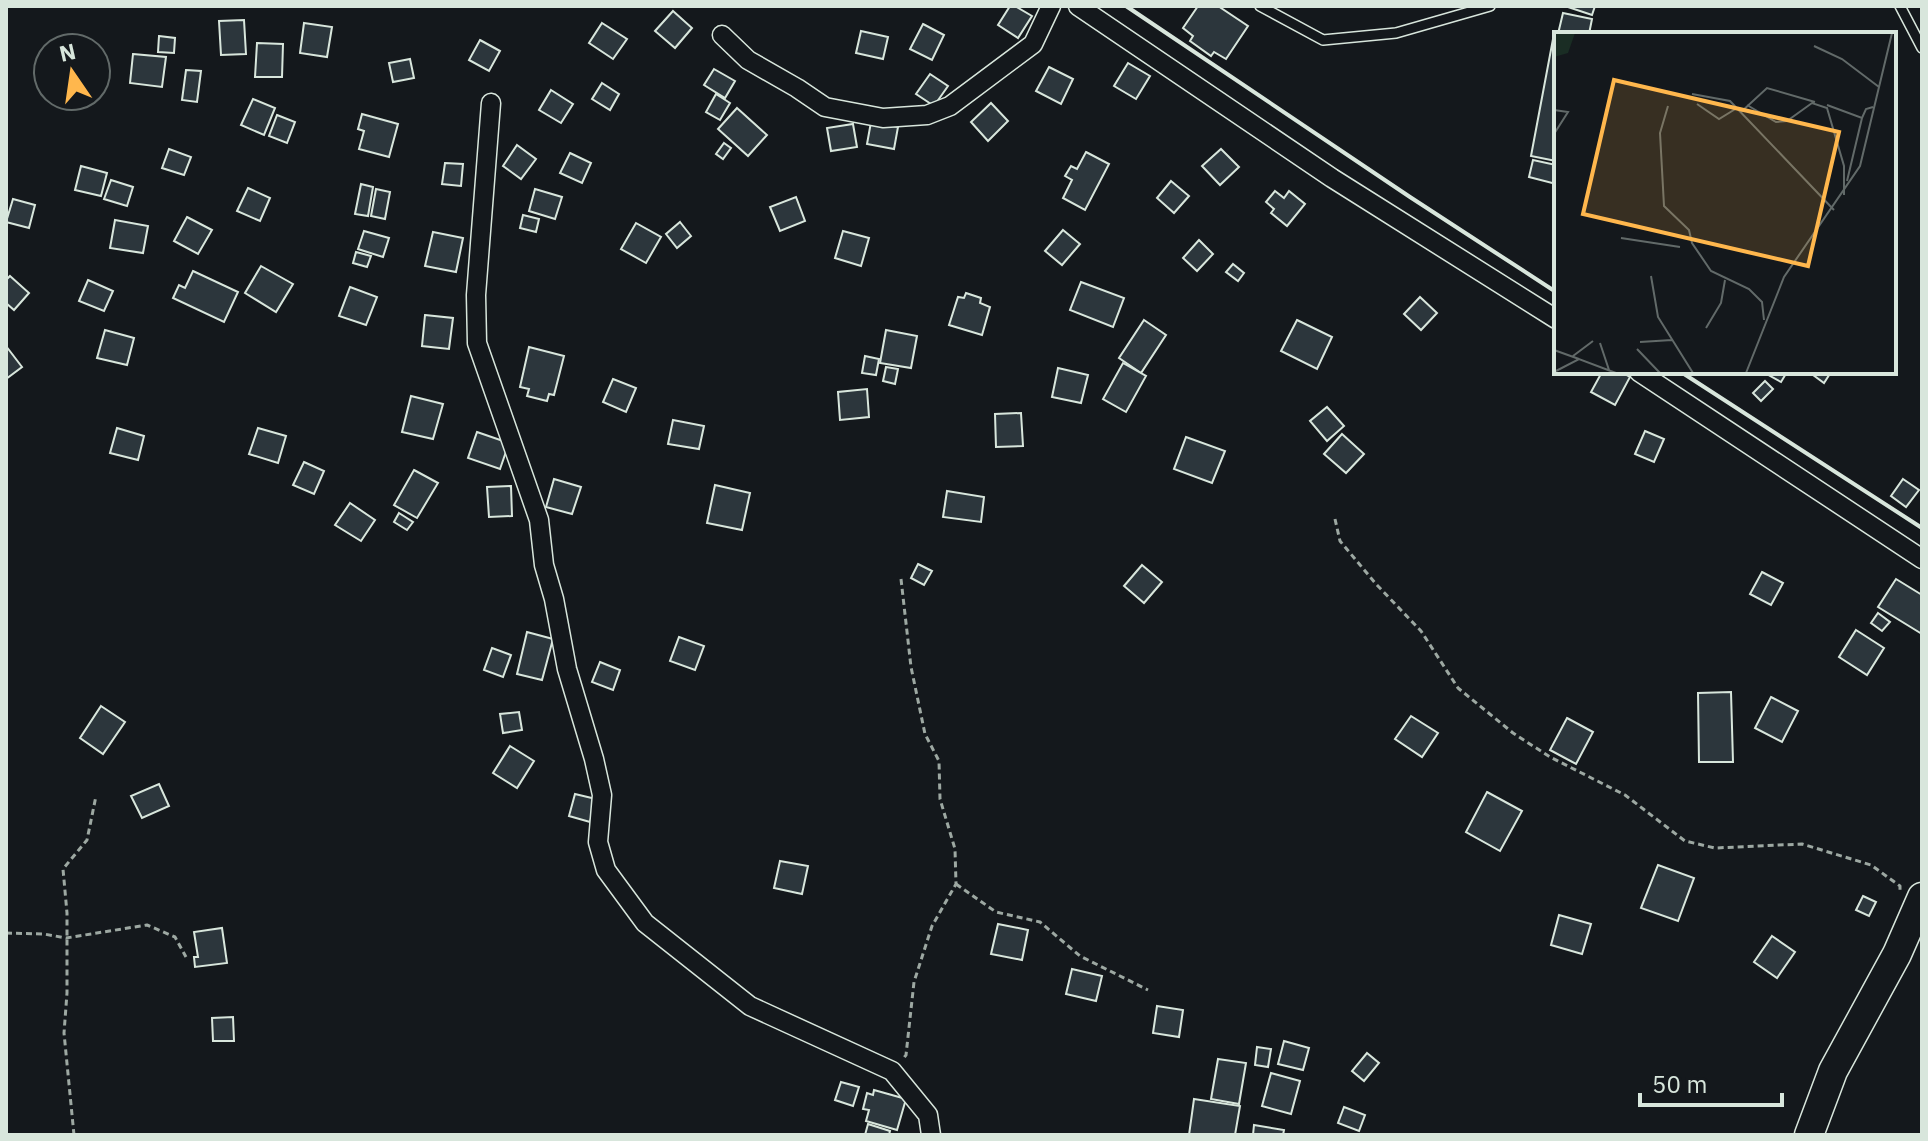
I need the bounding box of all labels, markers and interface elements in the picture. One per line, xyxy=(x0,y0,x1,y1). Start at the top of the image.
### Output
north arrow xyxy=(32,32,112,112)
inset map xyxy=(1554,32,1896,374)
text: N xyxy=(56,36,78,68)
scale bar xyxy=(1640,1057,1782,1107)
text: 50 m xyxy=(1652,1068,1707,1100)

